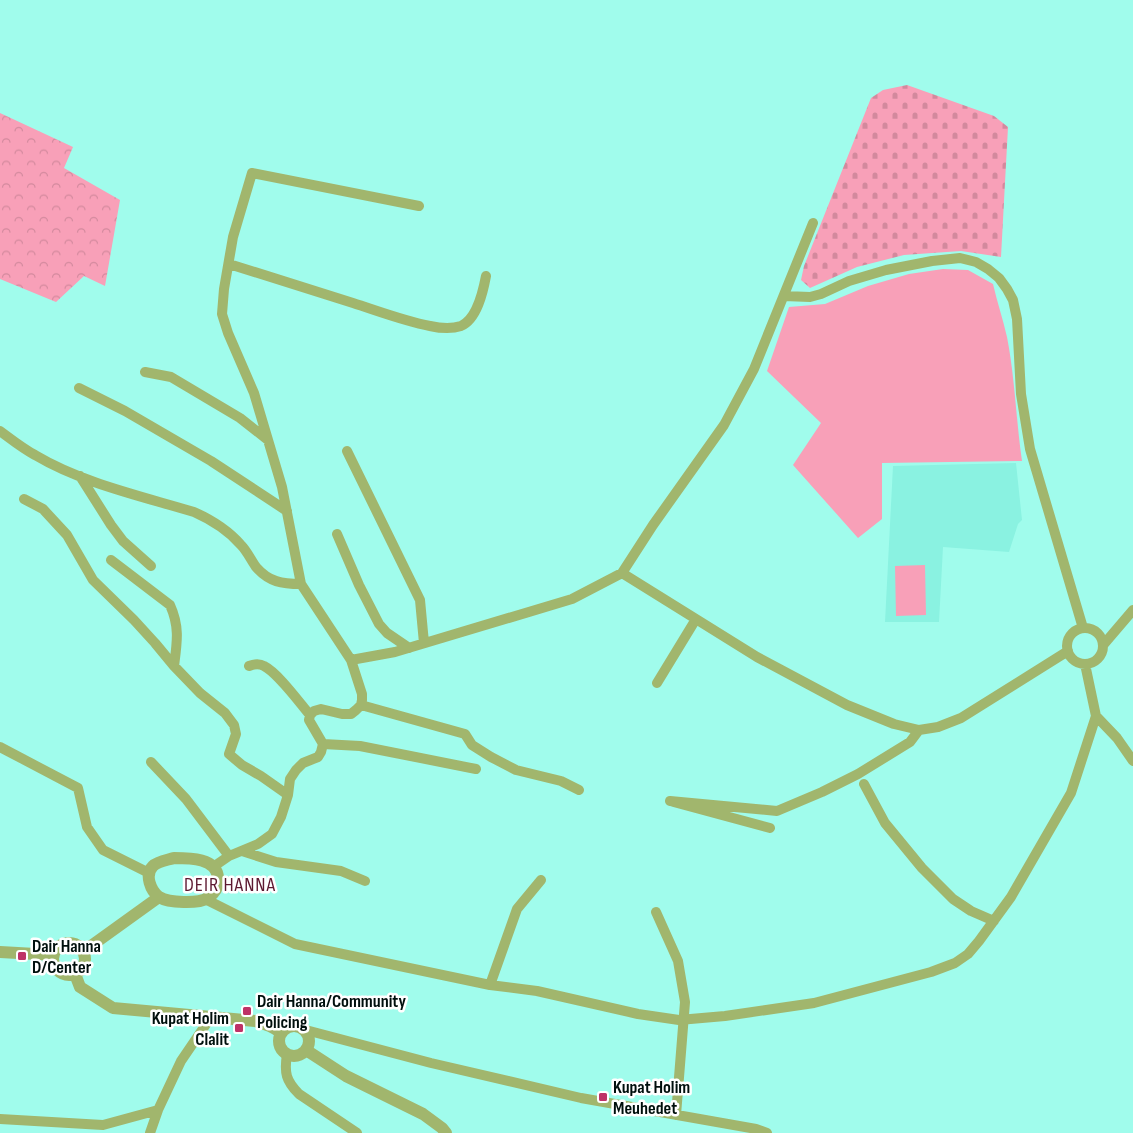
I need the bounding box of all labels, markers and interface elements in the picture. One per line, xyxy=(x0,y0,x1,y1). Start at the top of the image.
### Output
district label: DEIR HANNA xyxy=(184,873,276,897)
place label: Dair Hanna D/Center xyxy=(32,936,101,978)
marker: Dair Hanna D/Center xyxy=(16,950,28,962)
place label: Dair Hanna/Community Policing xyxy=(257,991,406,1033)
marker: Dair Hanna/Community Policing xyxy=(241,1005,253,1017)
place label: Kupat Holim Clalit xyxy=(152,1008,229,1050)
marker: Kupat Holim Clalit xyxy=(233,1022,245,1034)
place label: Kupat Holim Meuhedet xyxy=(613,1077,690,1119)
marker: Kupat Holim Meuhedet xyxy=(597,1091,609,1103)

